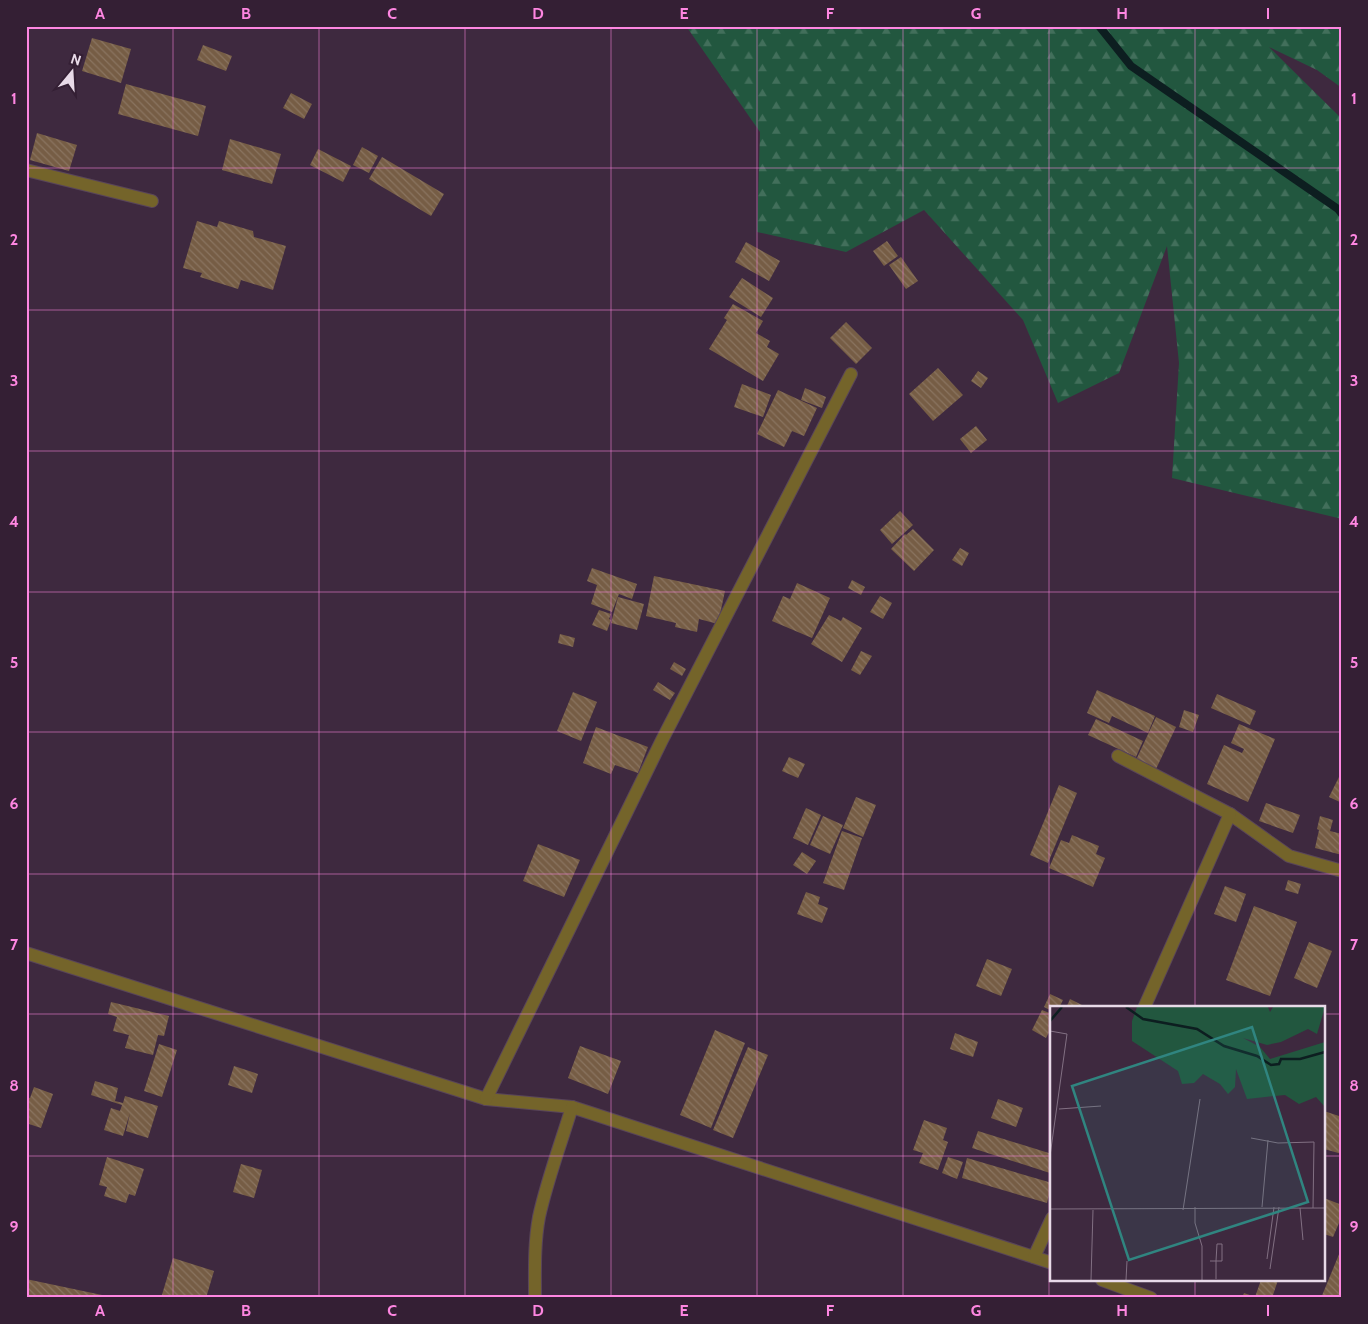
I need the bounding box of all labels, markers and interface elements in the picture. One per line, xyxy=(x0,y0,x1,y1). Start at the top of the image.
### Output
text: A xyxy=(95,4,105,23)
text: B xyxy=(241,4,251,23)
text: C xyxy=(387,4,397,23)
text: D xyxy=(532,4,544,23)
text: E xyxy=(679,4,689,23)
text: F xyxy=(826,4,835,23)
text: G xyxy=(971,4,981,23)
text: H xyxy=(1116,4,1128,23)
text: I xyxy=(1266,4,1270,23)
north arrow xyxy=(48,48,98,98)
text: N xyxy=(69,50,84,70)
text: 1 xyxy=(11,89,17,108)
text: 1 xyxy=(1351,89,1357,108)
text: 2 xyxy=(10,230,18,249)
text: 2 xyxy=(1350,230,1358,249)
text: 3 xyxy=(10,371,18,390)
text: 3 xyxy=(1350,371,1358,390)
text: 4 xyxy=(9,512,19,531)
text: 4 xyxy=(1349,512,1359,531)
text: 5 xyxy=(10,653,18,672)
text: 5 xyxy=(1350,653,1358,672)
text: 6 xyxy=(10,794,19,813)
text: 6 xyxy=(1350,794,1359,813)
text: 7 xyxy=(10,935,19,954)
text: 7 xyxy=(1350,935,1359,954)
inset map xyxy=(1050,1006,1326,1282)
text: 8 xyxy=(9,1076,19,1095)
text: 8 xyxy=(1349,1076,1359,1095)
text: 9 xyxy=(10,1217,19,1236)
text: 9 xyxy=(1350,1217,1359,1236)
text: A xyxy=(95,1301,105,1320)
text: B xyxy=(241,1301,251,1320)
text: C xyxy=(387,1301,397,1320)
text: D xyxy=(532,1301,544,1320)
text: E xyxy=(679,1301,689,1320)
text: F xyxy=(826,1301,835,1320)
text: G xyxy=(971,1301,981,1320)
text: H xyxy=(1116,1301,1128,1320)
text: I xyxy=(1266,1301,1270,1320)

